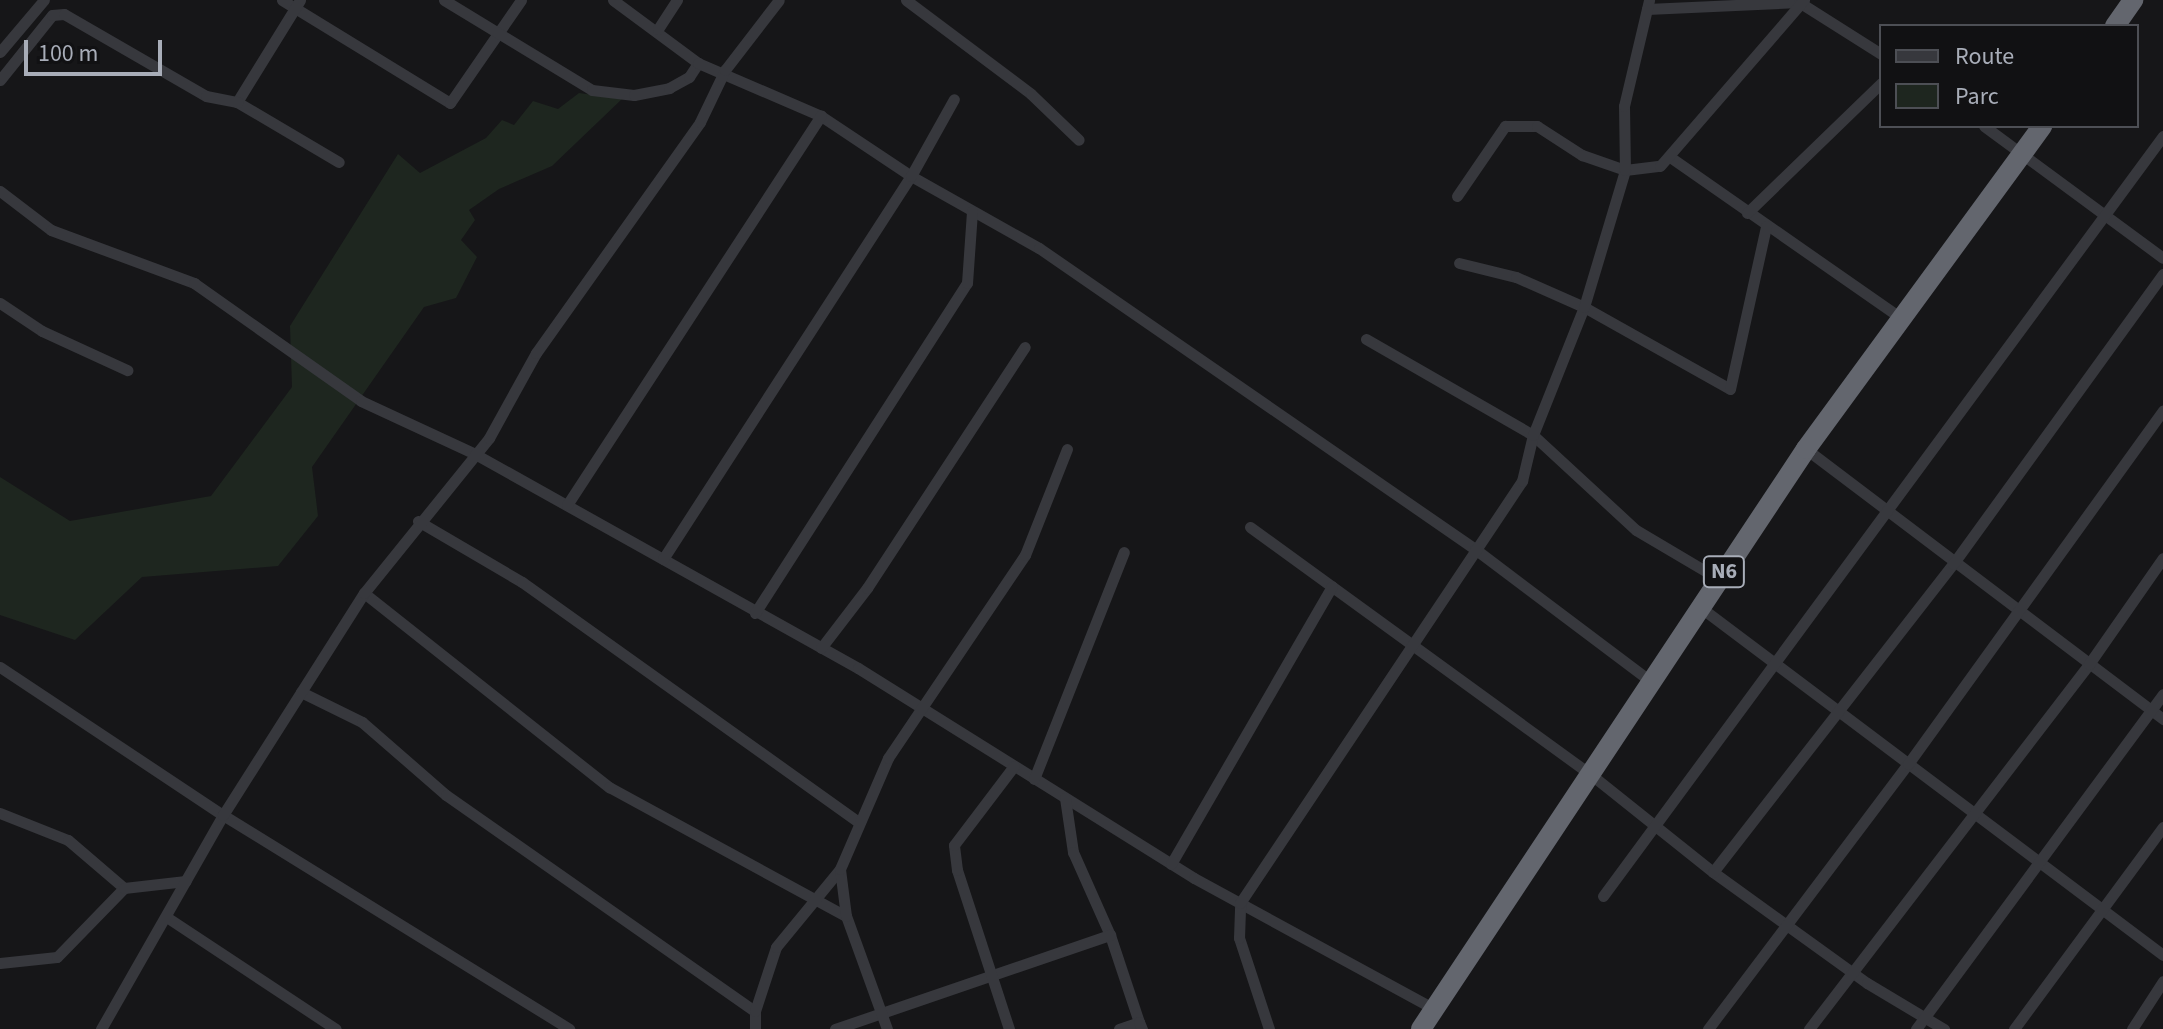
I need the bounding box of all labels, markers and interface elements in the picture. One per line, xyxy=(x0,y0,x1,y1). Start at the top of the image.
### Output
scale bar xyxy=(28,24,166,74)
legend xyxy=(1879,24,2139,128)
text: 100 m xyxy=(38,36,98,71)
text: Route xyxy=(1955,39,2014,74)
text: Parc xyxy=(1955,79,1999,114)
road number: N6 xyxy=(1702,554,1746,590)

